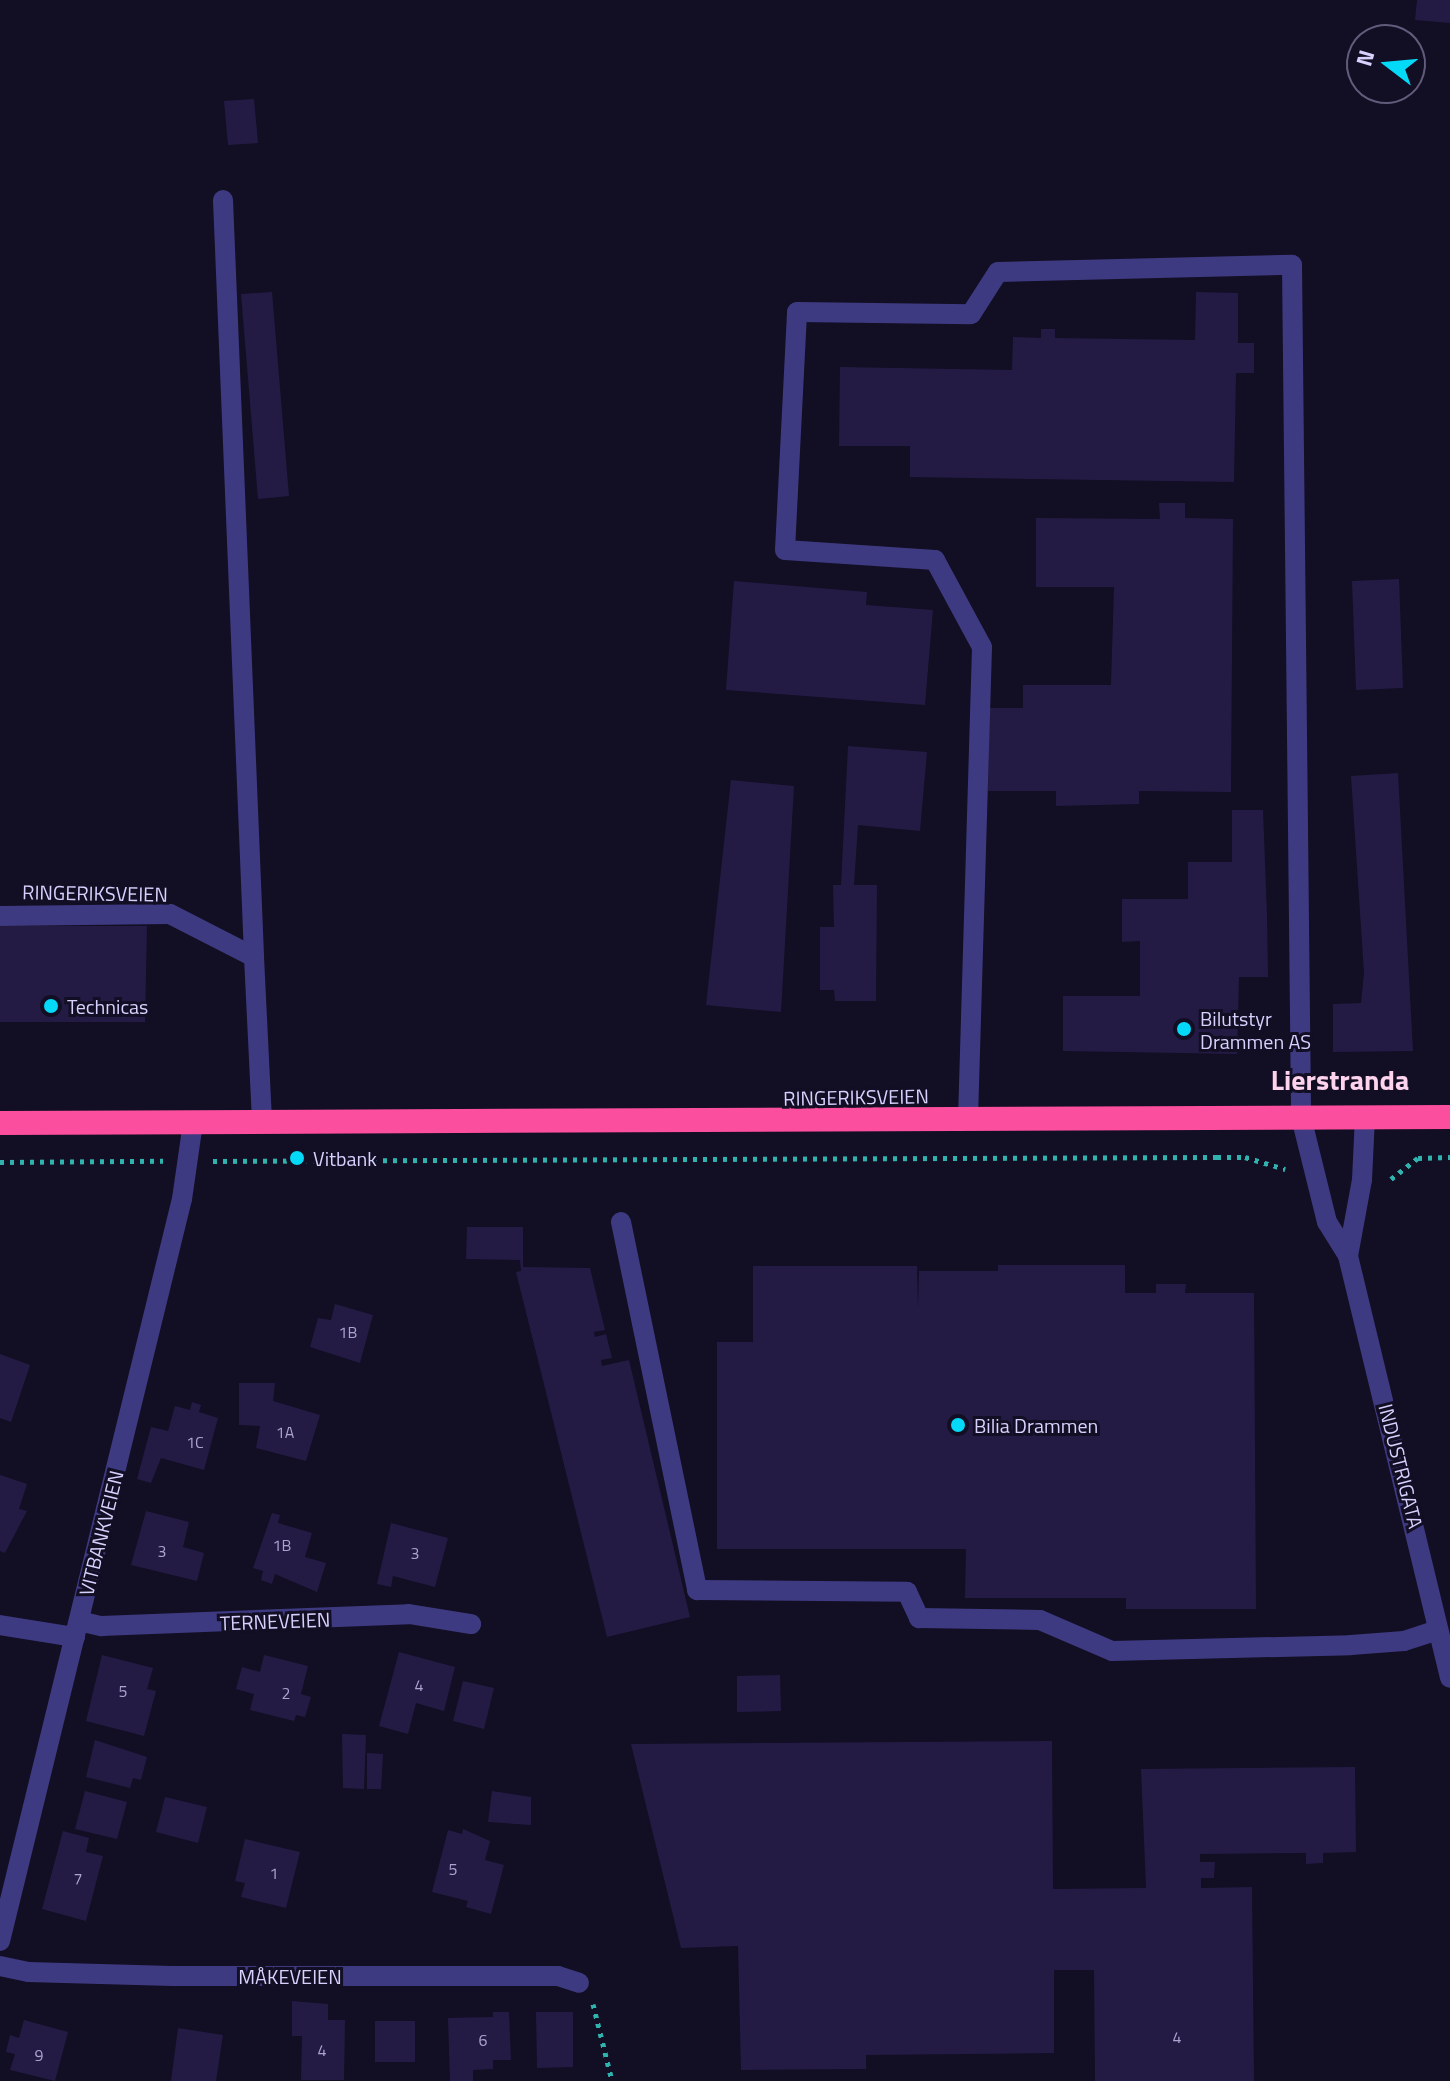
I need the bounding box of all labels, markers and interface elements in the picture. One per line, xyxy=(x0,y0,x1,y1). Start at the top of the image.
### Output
north arrow xyxy=(1346,24,1426,104)
text: N xyxy=(1346,46,1383,70)
street label: RINGERIKSVEIEN xyxy=(22,880,168,906)
place label: Technicas xyxy=(67,994,148,1018)
marker: Technicas xyxy=(42,997,60,1015)
place label: Bilutstyr Drammen AS xyxy=(1200,1006,1311,1053)
marker: Bilutstyr Drammen AS xyxy=(1175,1020,1193,1038)
district label: Lierstranda xyxy=(1271,1063,1409,1097)
street label: RINGERIKSVEIEN xyxy=(783,1084,929,1110)
place label: Vitbank xyxy=(313,1146,377,1170)
marker: Vitbank xyxy=(288,1149,306,1167)
house number: 1B xyxy=(339,1322,357,1342)
street label: INDUSTRIGATA xyxy=(1374,1401,1428,1531)
place label: Bilia Drammen xyxy=(974,1413,1098,1437)
marker: Bilia Drammen xyxy=(949,1416,967,1434)
house number: 1A xyxy=(276,1422,294,1442)
house number: 1C xyxy=(186,1432,204,1452)
street label: VITBANKVEIEN xyxy=(74,1468,128,1598)
house number: 1B xyxy=(273,1535,291,1555)
house number: 3 xyxy=(158,1541,166,1561)
house number: 3 xyxy=(411,1543,419,1563)
street label: TERNEVEIEN xyxy=(219,1607,331,1635)
house number: 4 xyxy=(415,1675,423,1695)
house number: 5 xyxy=(119,1681,127,1701)
house number: 2 xyxy=(282,1683,290,1703)
house number: 5 xyxy=(449,1859,457,1879)
house number: 1 xyxy=(270,1863,278,1883)
house number: 7 xyxy=(74,1868,82,1888)
street label: MÅKEVEIEN xyxy=(238,1964,342,1988)
house number: 4 xyxy=(1173,2027,1181,2047)
house number: 6 xyxy=(479,2030,487,2050)
house number: 4 xyxy=(318,2040,326,2060)
house number: 9 xyxy=(35,2045,43,2065)

